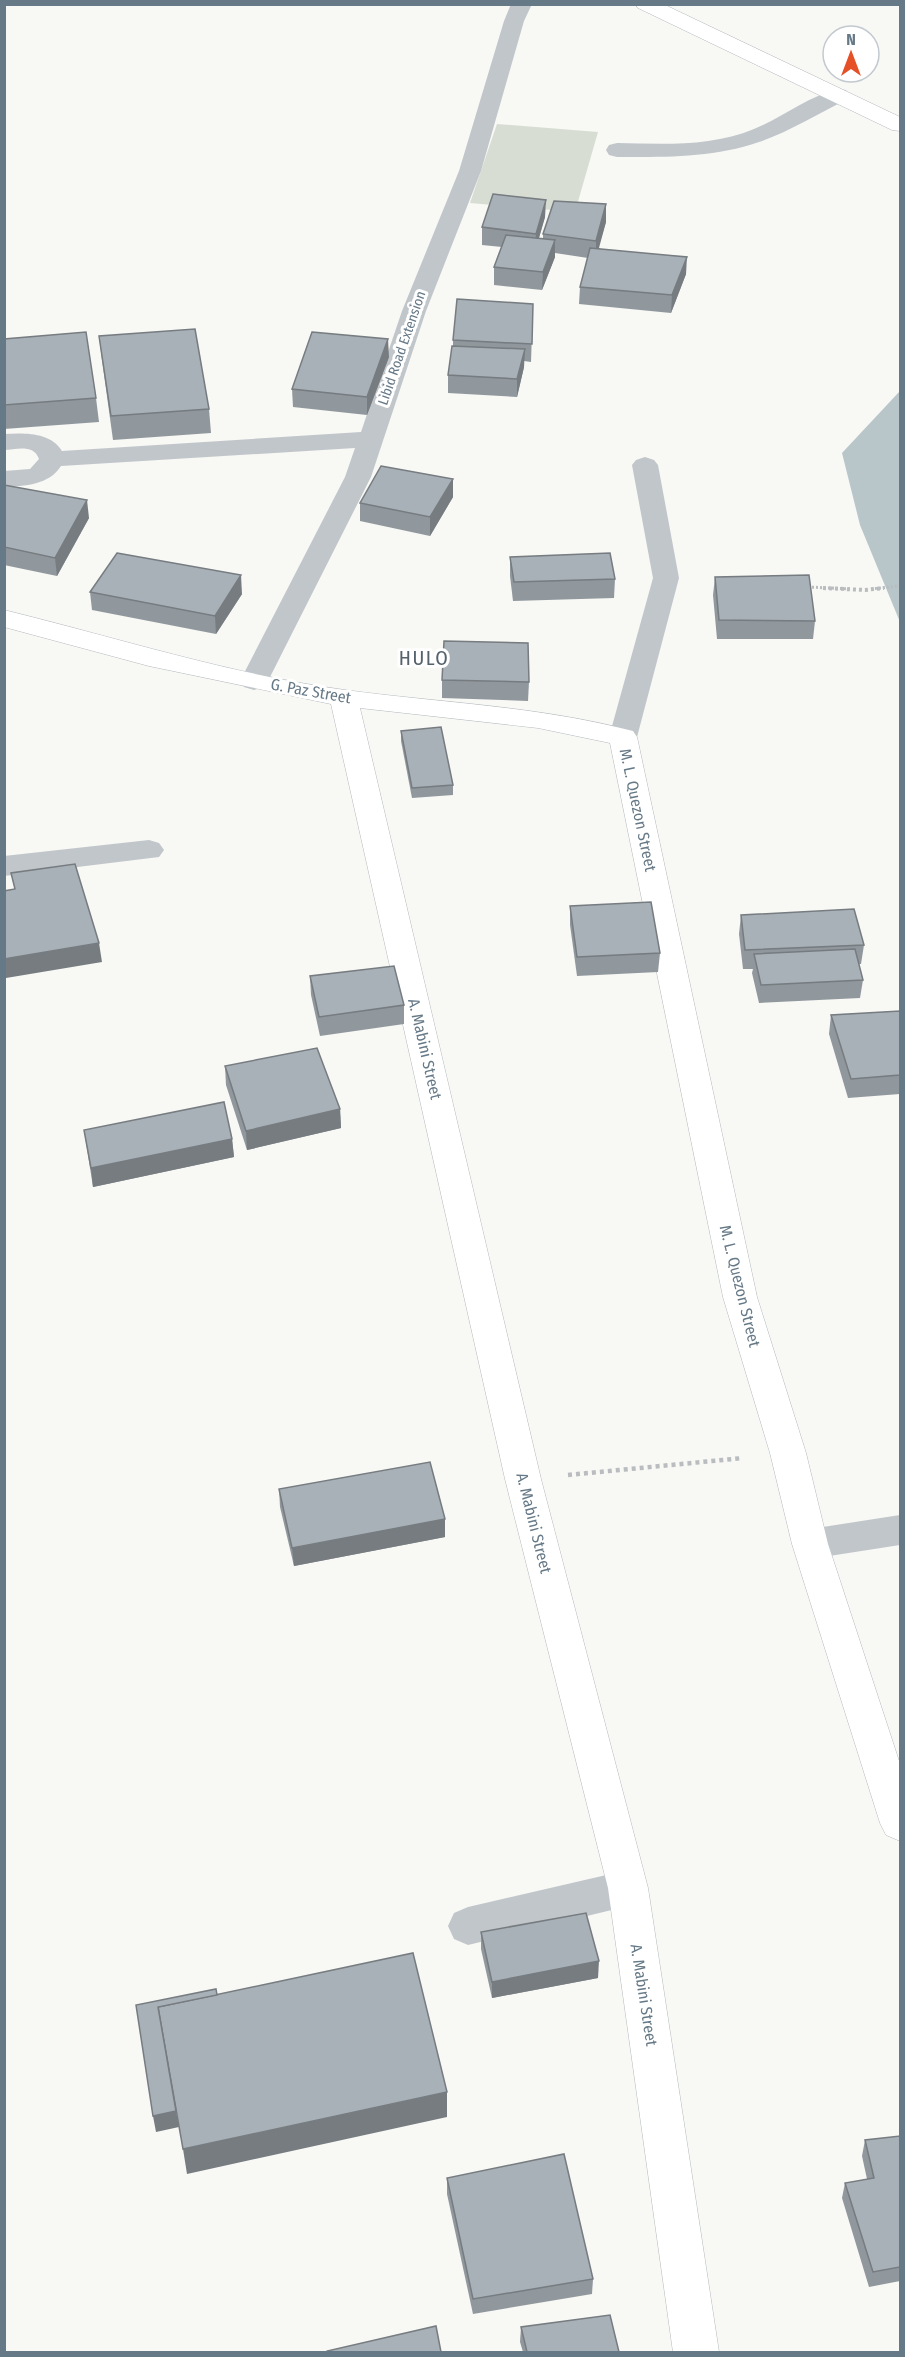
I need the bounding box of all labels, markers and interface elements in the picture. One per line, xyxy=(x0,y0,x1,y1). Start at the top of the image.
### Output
north arrow xyxy=(821,24,881,84)
text: N xyxy=(846,30,856,49)
street label: Libid Road Extension xyxy=(375,289,429,407)
district label: HULO xyxy=(399,646,449,670)
street label: G. Paz Street xyxy=(269,675,353,708)
street label: M. L. Quezon Street xyxy=(616,747,660,874)
street label: A. Mabini Street xyxy=(404,997,446,1102)
street label: M. L. Quezon Street xyxy=(716,1223,765,1350)
street label: A. Mabini Street xyxy=(512,1471,556,1576)
street label: A. Mabini Street xyxy=(627,1943,662,2048)

